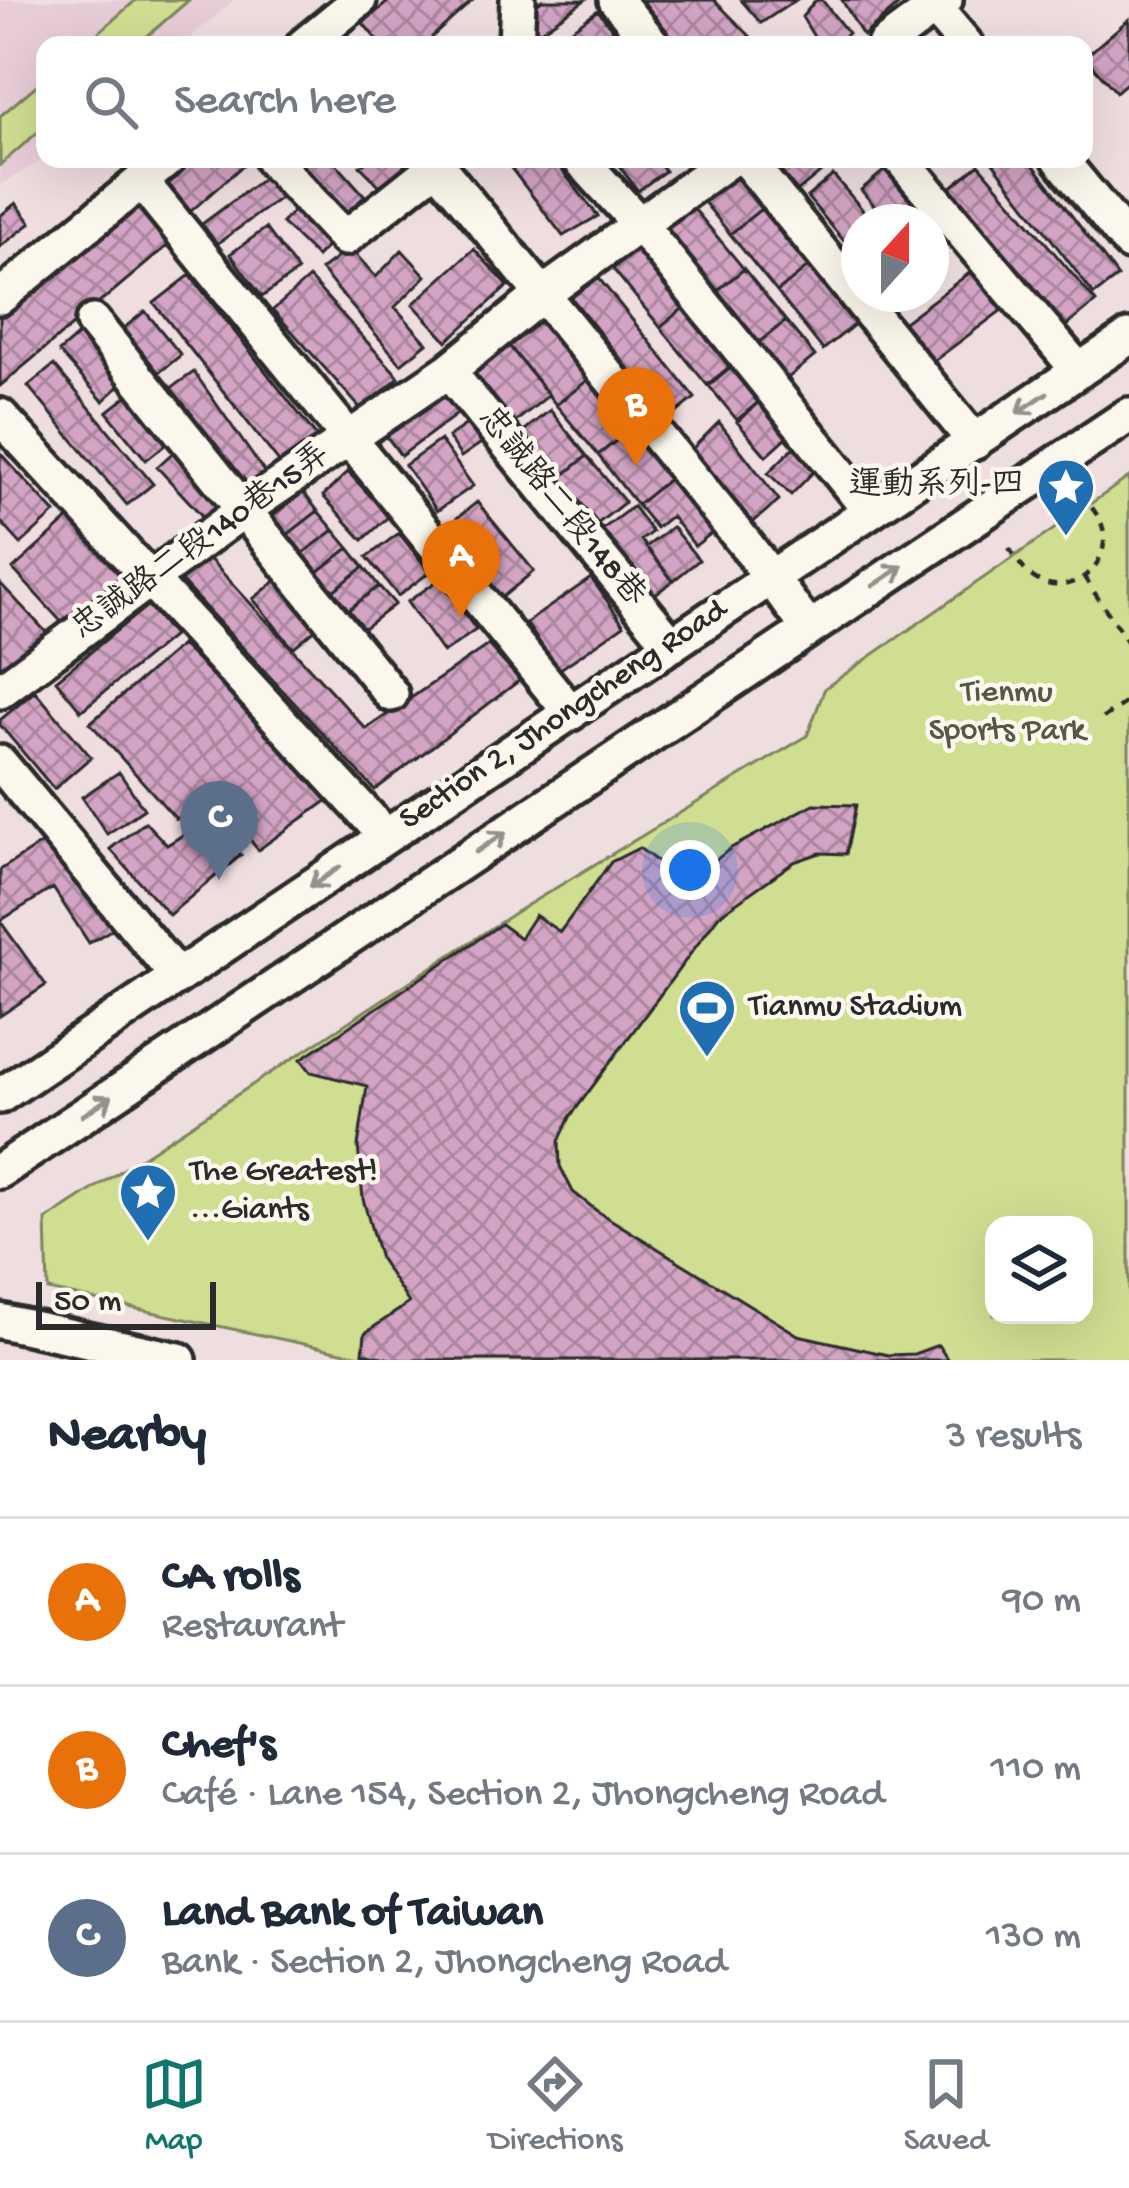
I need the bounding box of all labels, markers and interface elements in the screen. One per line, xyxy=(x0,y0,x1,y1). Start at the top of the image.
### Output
search box xyxy=(36,36,1093,168)
icon: search xyxy=(78,69,144,135)
text: Search here xyxy=(174,76,396,129)
north arrow xyxy=(841,204,949,312)
pin: B xyxy=(597,367,675,466)
one-way arrow xyxy=(1016,390,1050,415)
street label: 忠誠路二段148巷 xyxy=(468,399,654,615)
street label: 忠誠路二段140巷15弄 xyxy=(64,434,338,649)
place icon: 運動系列-四 xyxy=(1035,456,1097,538)
place label: 運動系列-四 xyxy=(849,466,1024,506)
pin: A xyxy=(422,519,500,618)
one-way arrow xyxy=(871,564,905,589)
street label: Section 2, Jhongcheng Road xyxy=(393,591,737,840)
park label: Tienmu Sports Park xyxy=(929,675,1089,751)
pin: C xyxy=(180,781,258,880)
one-way arrow xyxy=(474,830,508,855)
your location xyxy=(660,840,720,900)
one-way arrow xyxy=(308,864,342,889)
sports icon: Tianmu Stadium xyxy=(676,977,738,1059)
place label: Tianmu Stadium xyxy=(747,989,962,1027)
one-way arrow xyxy=(80,1094,114,1119)
place label: The Greatest! ...Giants xyxy=(188,1154,378,1230)
place icon: The Greatest! ...Giants xyxy=(117,1161,179,1243)
map controls xyxy=(985,1216,1093,1324)
button: layers xyxy=(985,1216,1093,1324)
scale bar xyxy=(36,1276,216,1329)
text: 50 m xyxy=(54,1284,121,1322)
text: Nearby xyxy=(48,1408,206,1468)
text: 3 results xyxy=(946,1415,1081,1461)
text: CA rolls xyxy=(162,1552,299,1605)
text: A xyxy=(75,1579,99,1625)
text: 90 m xyxy=(1002,1579,1081,1625)
text: Restaurant xyxy=(162,1605,343,1651)
text: Chef's xyxy=(162,1720,276,1773)
text: B xyxy=(77,1747,97,1793)
text: 110 m xyxy=(990,1747,1081,1793)
text: Café · Lane 154, Section 2, Jhongcheng Road xyxy=(162,1773,884,1819)
text: Land Bank of Taiwan xyxy=(162,1888,543,1941)
text: C xyxy=(76,1915,98,1961)
text: 130 m xyxy=(986,1915,1081,1961)
text: Bank · Section 2, Jhongcheng Road xyxy=(162,1941,727,1987)
tab: Map xyxy=(141,2051,207,2161)
tab: Directions xyxy=(488,2051,622,2161)
tab: Saved xyxy=(904,2051,988,2161)

